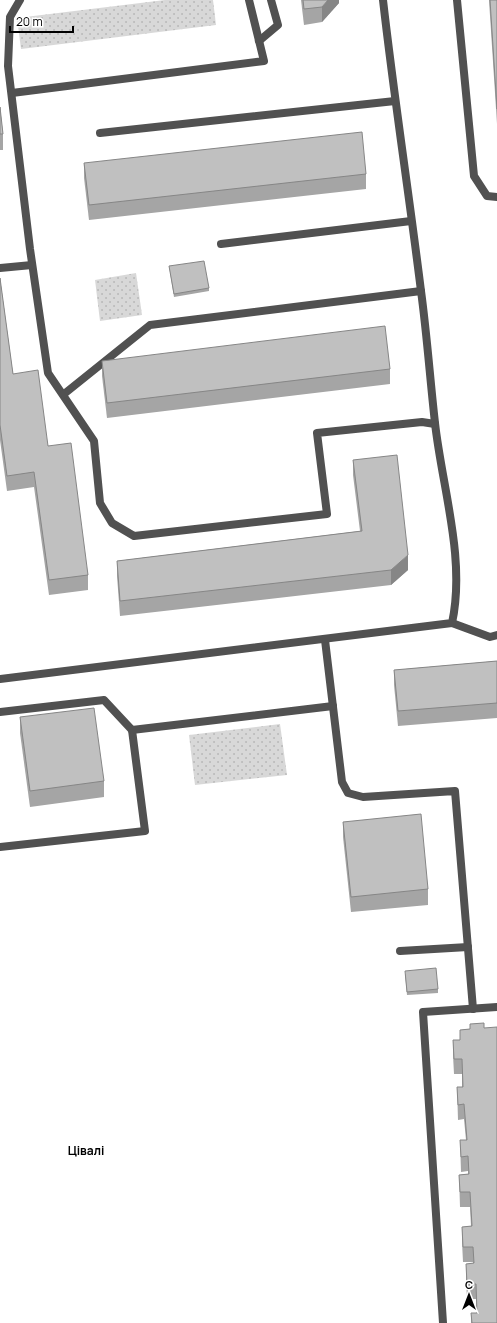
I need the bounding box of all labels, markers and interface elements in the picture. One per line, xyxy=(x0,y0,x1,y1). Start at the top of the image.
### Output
scale bar xyxy=(10,8,73,34)
text: 20 m xyxy=(16,13,43,30)
district label: Цівалі xyxy=(68,1142,104,1159)
north arrow xyxy=(449,1275,489,1315)
text: С xyxy=(465,1277,473,1292)

